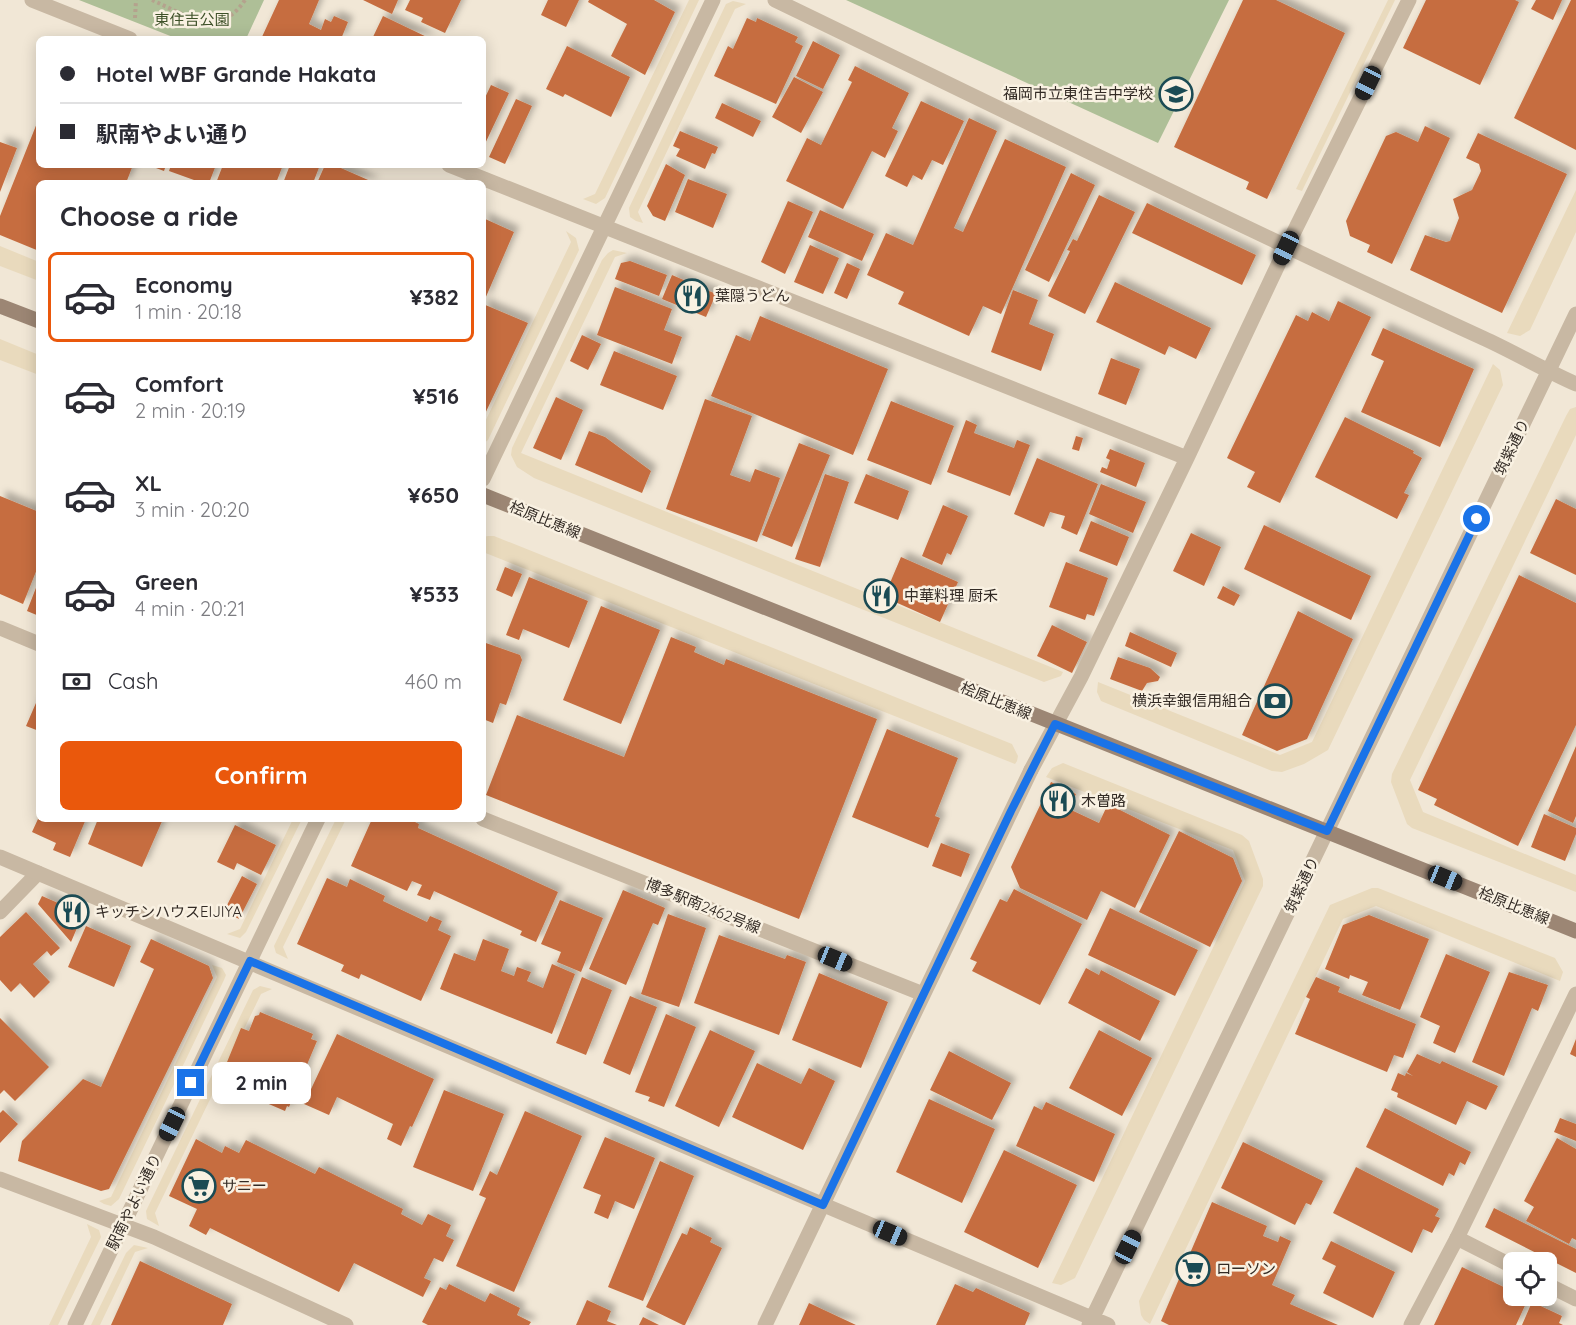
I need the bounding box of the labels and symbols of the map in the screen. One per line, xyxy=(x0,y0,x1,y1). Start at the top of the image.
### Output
park label: 東住吉公園 xyxy=(154,10,230,29)
car xyxy=(1352,63,1384,103)
school or university icon: 福岡市立東住吉中学校 xyxy=(1158,76,1194,112)
place label: 福岡市立東住吉中学校 xyxy=(1003,84,1153,103)
car xyxy=(1270,228,1302,268)
restaurant icon: 葉隠うどん xyxy=(674,278,710,314)
place label: 葉隠うどん xyxy=(715,286,790,305)
street label: 筑紫通り xyxy=(1490,416,1533,478)
street label: 桧原比恵線 xyxy=(507,497,584,542)
route start xyxy=(1463,505,1490,532)
restaurant icon: 中華料理 厨禾 xyxy=(863,578,899,614)
place label: 中華料理 厨禾 xyxy=(904,586,998,605)
street label: 桧原比恵線 xyxy=(958,678,1035,723)
bank icon: 横浜幸銀信用組合 xyxy=(1257,683,1293,719)
place label: 横浜幸銀信用組合 xyxy=(1132,691,1252,710)
restaurant icon: 木曽路 xyxy=(1040,783,1076,819)
place label: 木曽路 xyxy=(1081,791,1126,810)
street label: 筑紫通り xyxy=(1280,854,1323,916)
car xyxy=(1425,863,1465,893)
street label: 博多駅南2462号線 xyxy=(643,874,763,937)
street label: 桧原比恵線 xyxy=(1476,883,1553,928)
restaurant icon: キッチンハウスEIJIYA xyxy=(54,894,90,930)
place label: キッチンハウスEIJIYA xyxy=(95,902,242,921)
car xyxy=(815,944,855,974)
callout: 2 min xyxy=(212,1062,311,1104)
route end xyxy=(177,1069,204,1096)
car xyxy=(156,1104,188,1144)
street label: 駅南やよい通り xyxy=(102,1150,165,1253)
supermarket icon: サニー xyxy=(181,1168,217,1204)
place label: サニー xyxy=(222,1176,267,1195)
car xyxy=(870,1218,910,1248)
car xyxy=(1112,1227,1144,1267)
supermarket icon: ローソン xyxy=(1175,1251,1211,1287)
place label: ローソン xyxy=(1216,1259,1276,1278)

